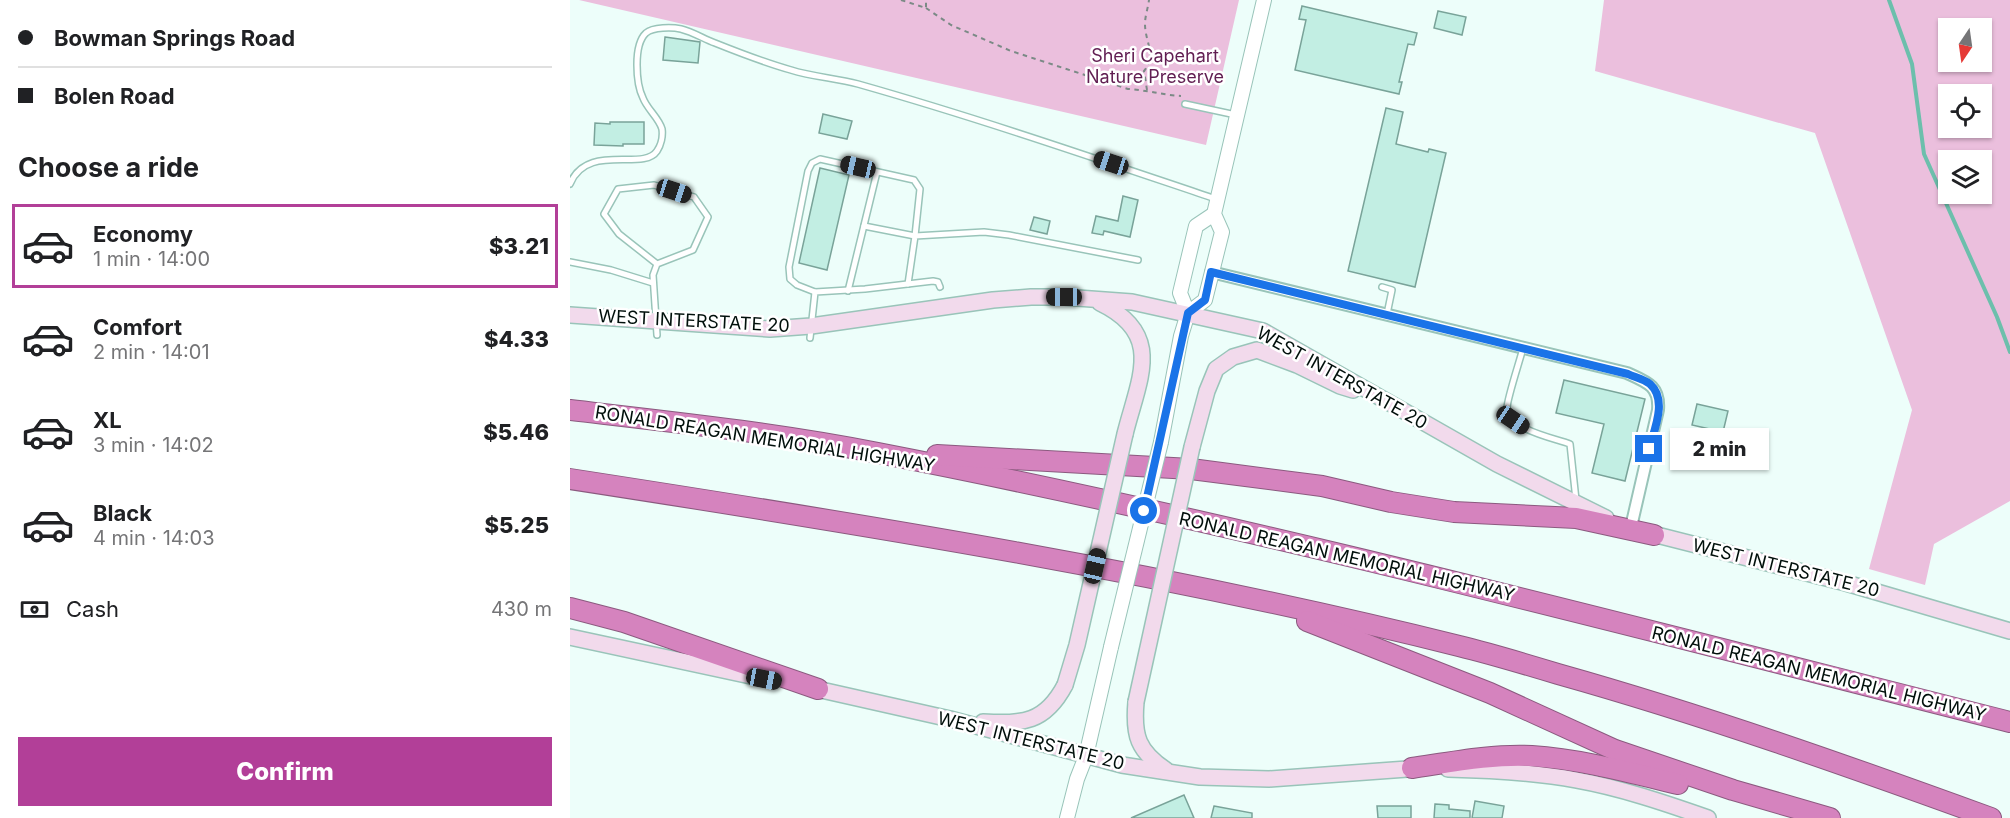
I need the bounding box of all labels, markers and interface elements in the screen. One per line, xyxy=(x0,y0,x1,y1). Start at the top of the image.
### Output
north arrow xyxy=(1938,18,1992,72)
map controls xyxy=(1938,18,1992,204)
text: Bowman Springs Road xyxy=(54,25,295,51)
park label: Sheri Capehart Nature Preserve xyxy=(1086,45,1224,87)
text: Bolen Road xyxy=(54,83,175,109)
button: locate xyxy=(1938,84,1992,138)
car xyxy=(1091,149,1131,177)
button: layers xyxy=(1938,150,1992,204)
text: Choose a ride xyxy=(18,151,199,184)
car xyxy=(838,154,878,180)
car xyxy=(654,177,694,205)
icon: car xyxy=(21,219,75,273)
text: Economy xyxy=(93,221,193,247)
text: $3.21 xyxy=(489,233,549,259)
text: 1 min · 14:00 xyxy=(93,247,210,271)
car xyxy=(1046,288,1082,306)
street label: WEST INTERSTATE 20 xyxy=(598,305,790,336)
icon: car xyxy=(21,312,75,366)
text: Comfort xyxy=(93,314,182,340)
street label: WEST INTERSTATE 20 xyxy=(1253,322,1431,433)
text: $4.33 xyxy=(484,326,549,352)
text: 2 min · 14:01 xyxy=(93,340,210,364)
street label: RONALD REAGAN MEMORIAL HIGHWAY xyxy=(594,401,937,476)
car xyxy=(1493,402,1533,438)
icon: car xyxy=(21,405,75,459)
text: XL xyxy=(93,407,122,433)
text: $5.46 xyxy=(483,419,549,445)
callout: 2 min xyxy=(1670,428,1769,470)
text: 3 min · 14:02 xyxy=(93,433,214,457)
route end xyxy=(1635,435,1662,462)
text: 2 min xyxy=(1692,437,1747,461)
route start xyxy=(1130,497,1157,524)
icon: car xyxy=(21,498,75,552)
text: Black xyxy=(93,500,152,526)
street label: RONALD REAGAN MEMORIAL HIGHWAY xyxy=(1177,508,1517,605)
text: $5.25 xyxy=(484,512,549,538)
text: 4 min · 14:03 xyxy=(93,526,215,550)
street label: WEST INTERSTATE 20 xyxy=(1691,534,1882,601)
car xyxy=(1082,546,1108,586)
icon: cash xyxy=(18,593,51,626)
text: Cash xyxy=(66,596,119,622)
text: 430 m xyxy=(491,597,552,621)
street label: RONALD REAGAN MEMORIAL HIGHWAY xyxy=(1650,622,1989,725)
car xyxy=(745,667,783,691)
street label: WEST INTERSTATE 20 xyxy=(936,707,1127,774)
button: Confirm xyxy=(18,737,552,806)

